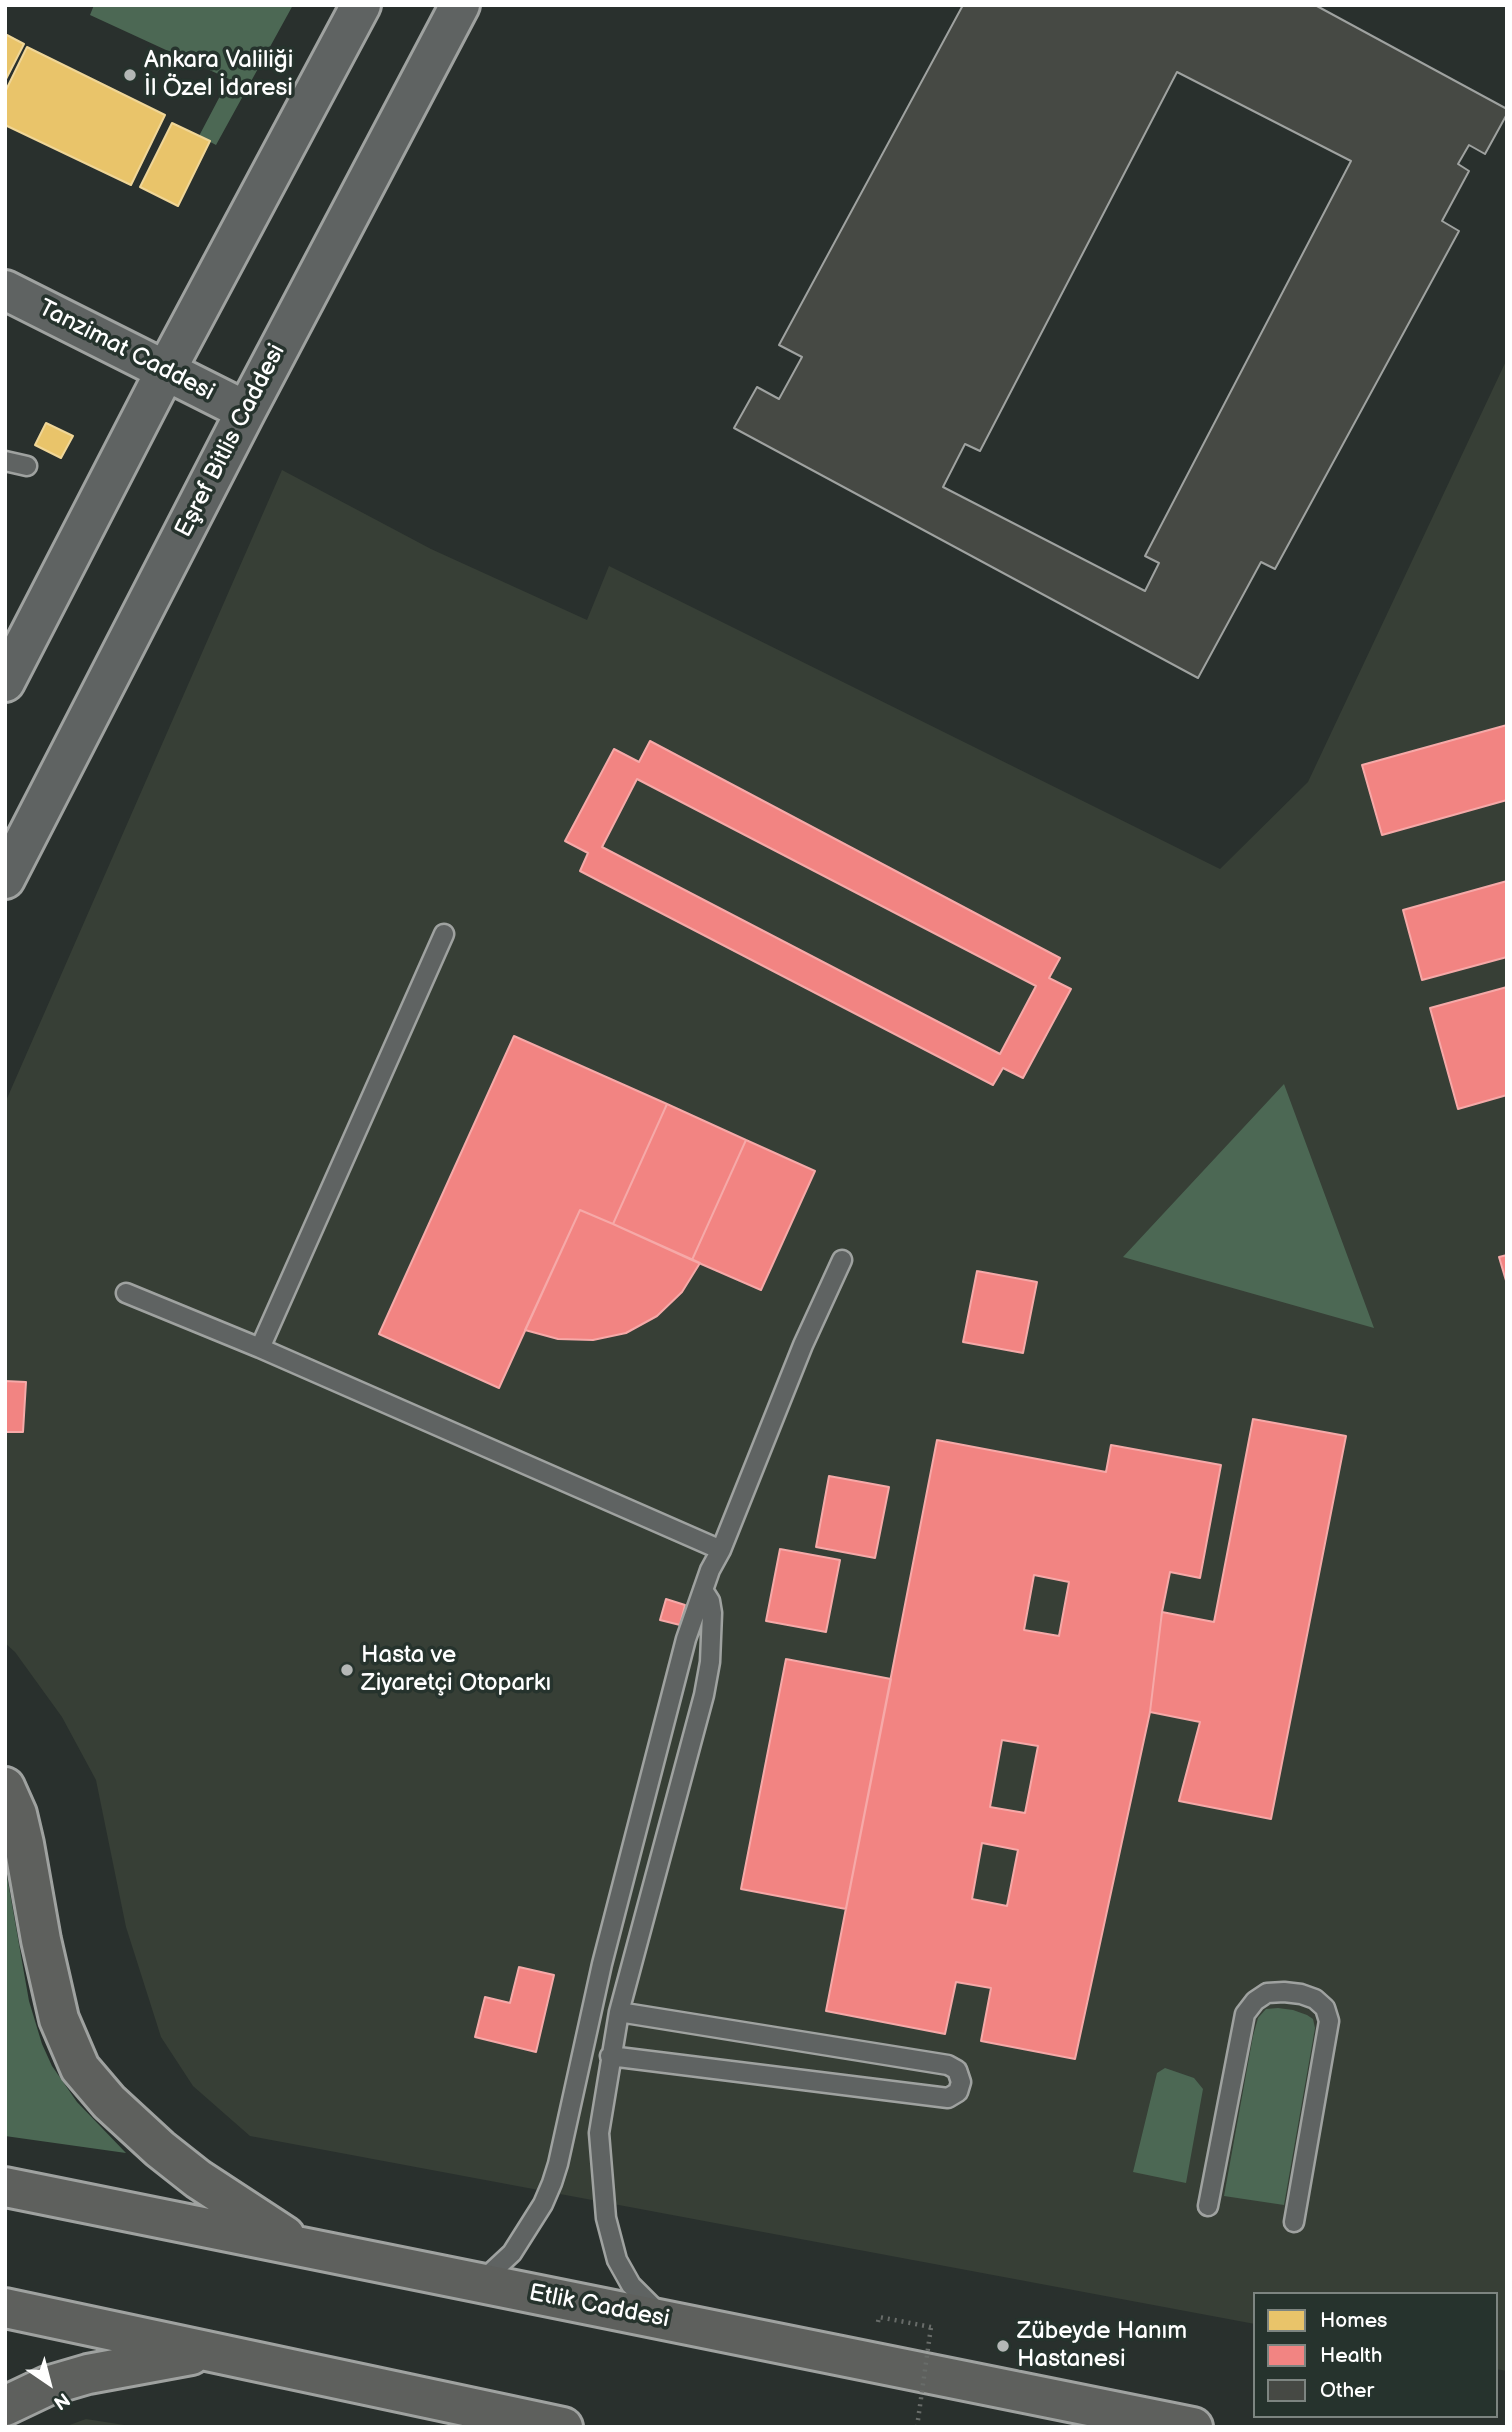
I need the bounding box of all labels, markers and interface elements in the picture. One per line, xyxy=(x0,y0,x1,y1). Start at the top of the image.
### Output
place label: Ankara Valiliği İl Özel İdaresi xyxy=(144,47,293,103)
marker: Ankara Valiliği İl Özel İdaresi xyxy=(122,67,138,83)
street label: Tanzimat Caddesi xyxy=(33,294,219,408)
street label: Eşref Bitlis Caddesi xyxy=(170,340,292,542)
place label: Hasta ve Ziyaretçi Otoparkı xyxy=(361,1642,551,1698)
marker: Hasta ve Ziyaretçi Otoparkı xyxy=(339,1662,355,1678)
street label: Etlik Caddesi xyxy=(526,2279,672,2335)
legend xyxy=(1253,2292,1498,2418)
text: Homes xyxy=(1320,2308,1388,2333)
place label: Zübeyde Hanım Hastanesi xyxy=(1017,2318,1187,2374)
marker: Zübeyde Hanım Hastanesi xyxy=(995,2338,1011,2354)
text: Health xyxy=(1320,2343,1382,2368)
north arrow xyxy=(14,2348,84,2418)
text: Other xyxy=(1320,2378,1374,2403)
text: N xyxy=(49,2387,74,2414)

